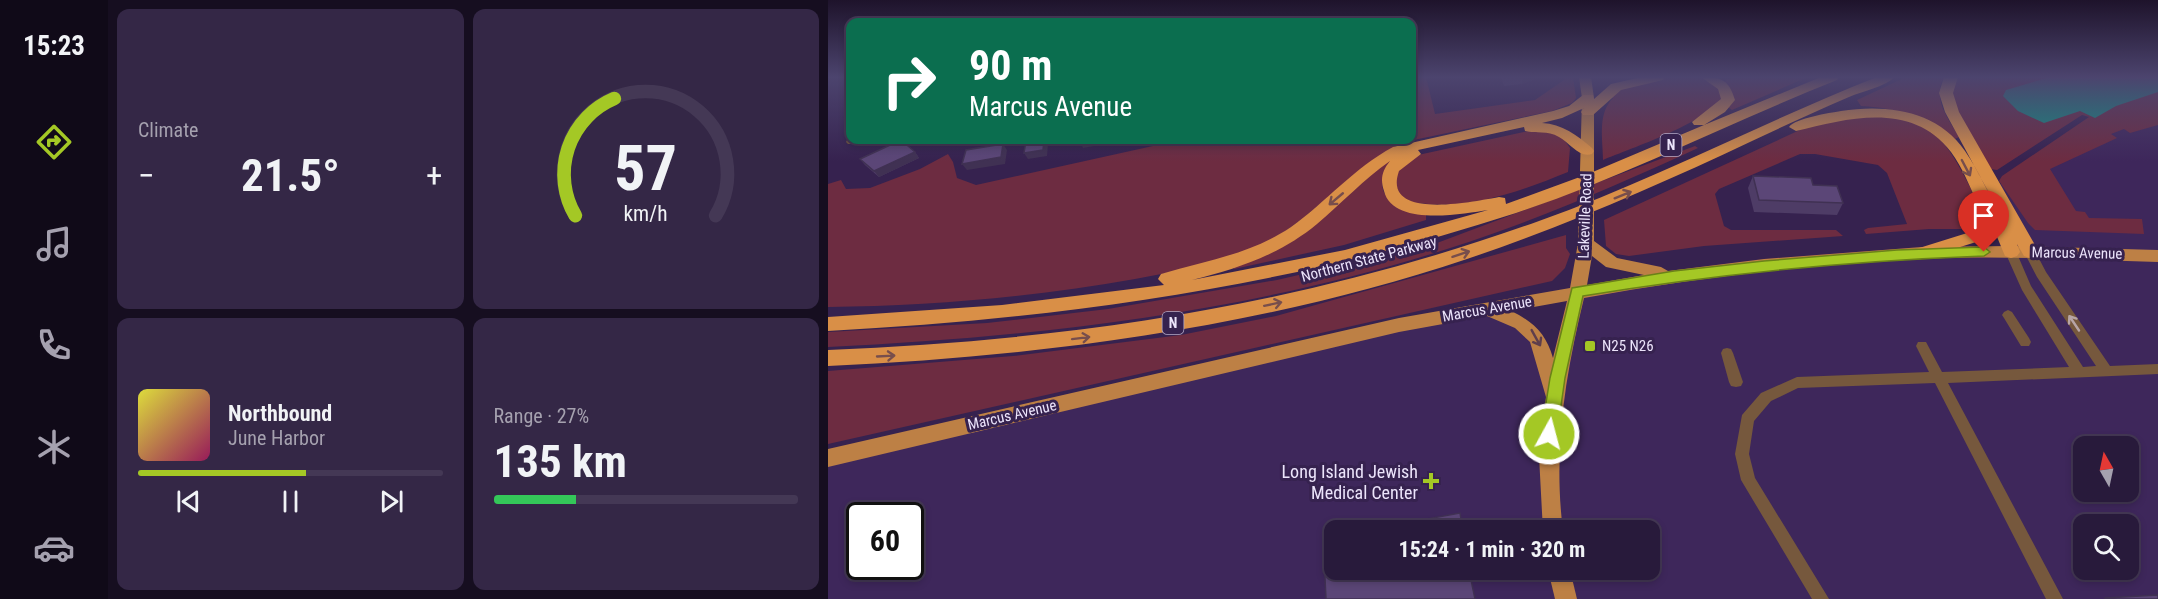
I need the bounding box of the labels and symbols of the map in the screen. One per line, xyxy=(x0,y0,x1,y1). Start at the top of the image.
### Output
road number: N xyxy=(1660,134,1682,156)
one-way arrow xyxy=(1961,158,1973,176)
street label: Lakeville Road xyxy=(1575,173,1595,259)
one-way arrow xyxy=(1613,189,1631,200)
pin xyxy=(1958,190,2009,252)
one-way arrow xyxy=(1329,192,1344,206)
street label: Northern State Parkway xyxy=(1299,232,1439,286)
street label: Marcus Avenue xyxy=(2032,243,2122,263)
one-way arrow xyxy=(1451,248,1470,259)
street label: Marcus Avenue xyxy=(1441,292,1533,326)
one-way arrow xyxy=(1262,298,1282,309)
road number: N xyxy=(1162,312,1184,334)
one-way arrow xyxy=(2068,316,2080,332)
one-way arrow xyxy=(1530,329,1542,346)
one-way arrow xyxy=(1070,332,1090,343)
place label: N25 N26 xyxy=(1602,337,1654,355)
marker: N25 N26 xyxy=(1583,339,1597,353)
one-way arrow xyxy=(876,350,896,361)
street label: Marcus Avenue xyxy=(966,396,1058,434)
position arrow xyxy=(1517,402,1581,466)
north arrow xyxy=(2073,436,2139,502)
place label: Long Island Jewish Medical Center xyxy=(1282,461,1419,503)
marker: Long Island Jewish Medical Center xyxy=(1422,472,1440,490)
speed limit sign: 60 xyxy=(846,502,924,580)

